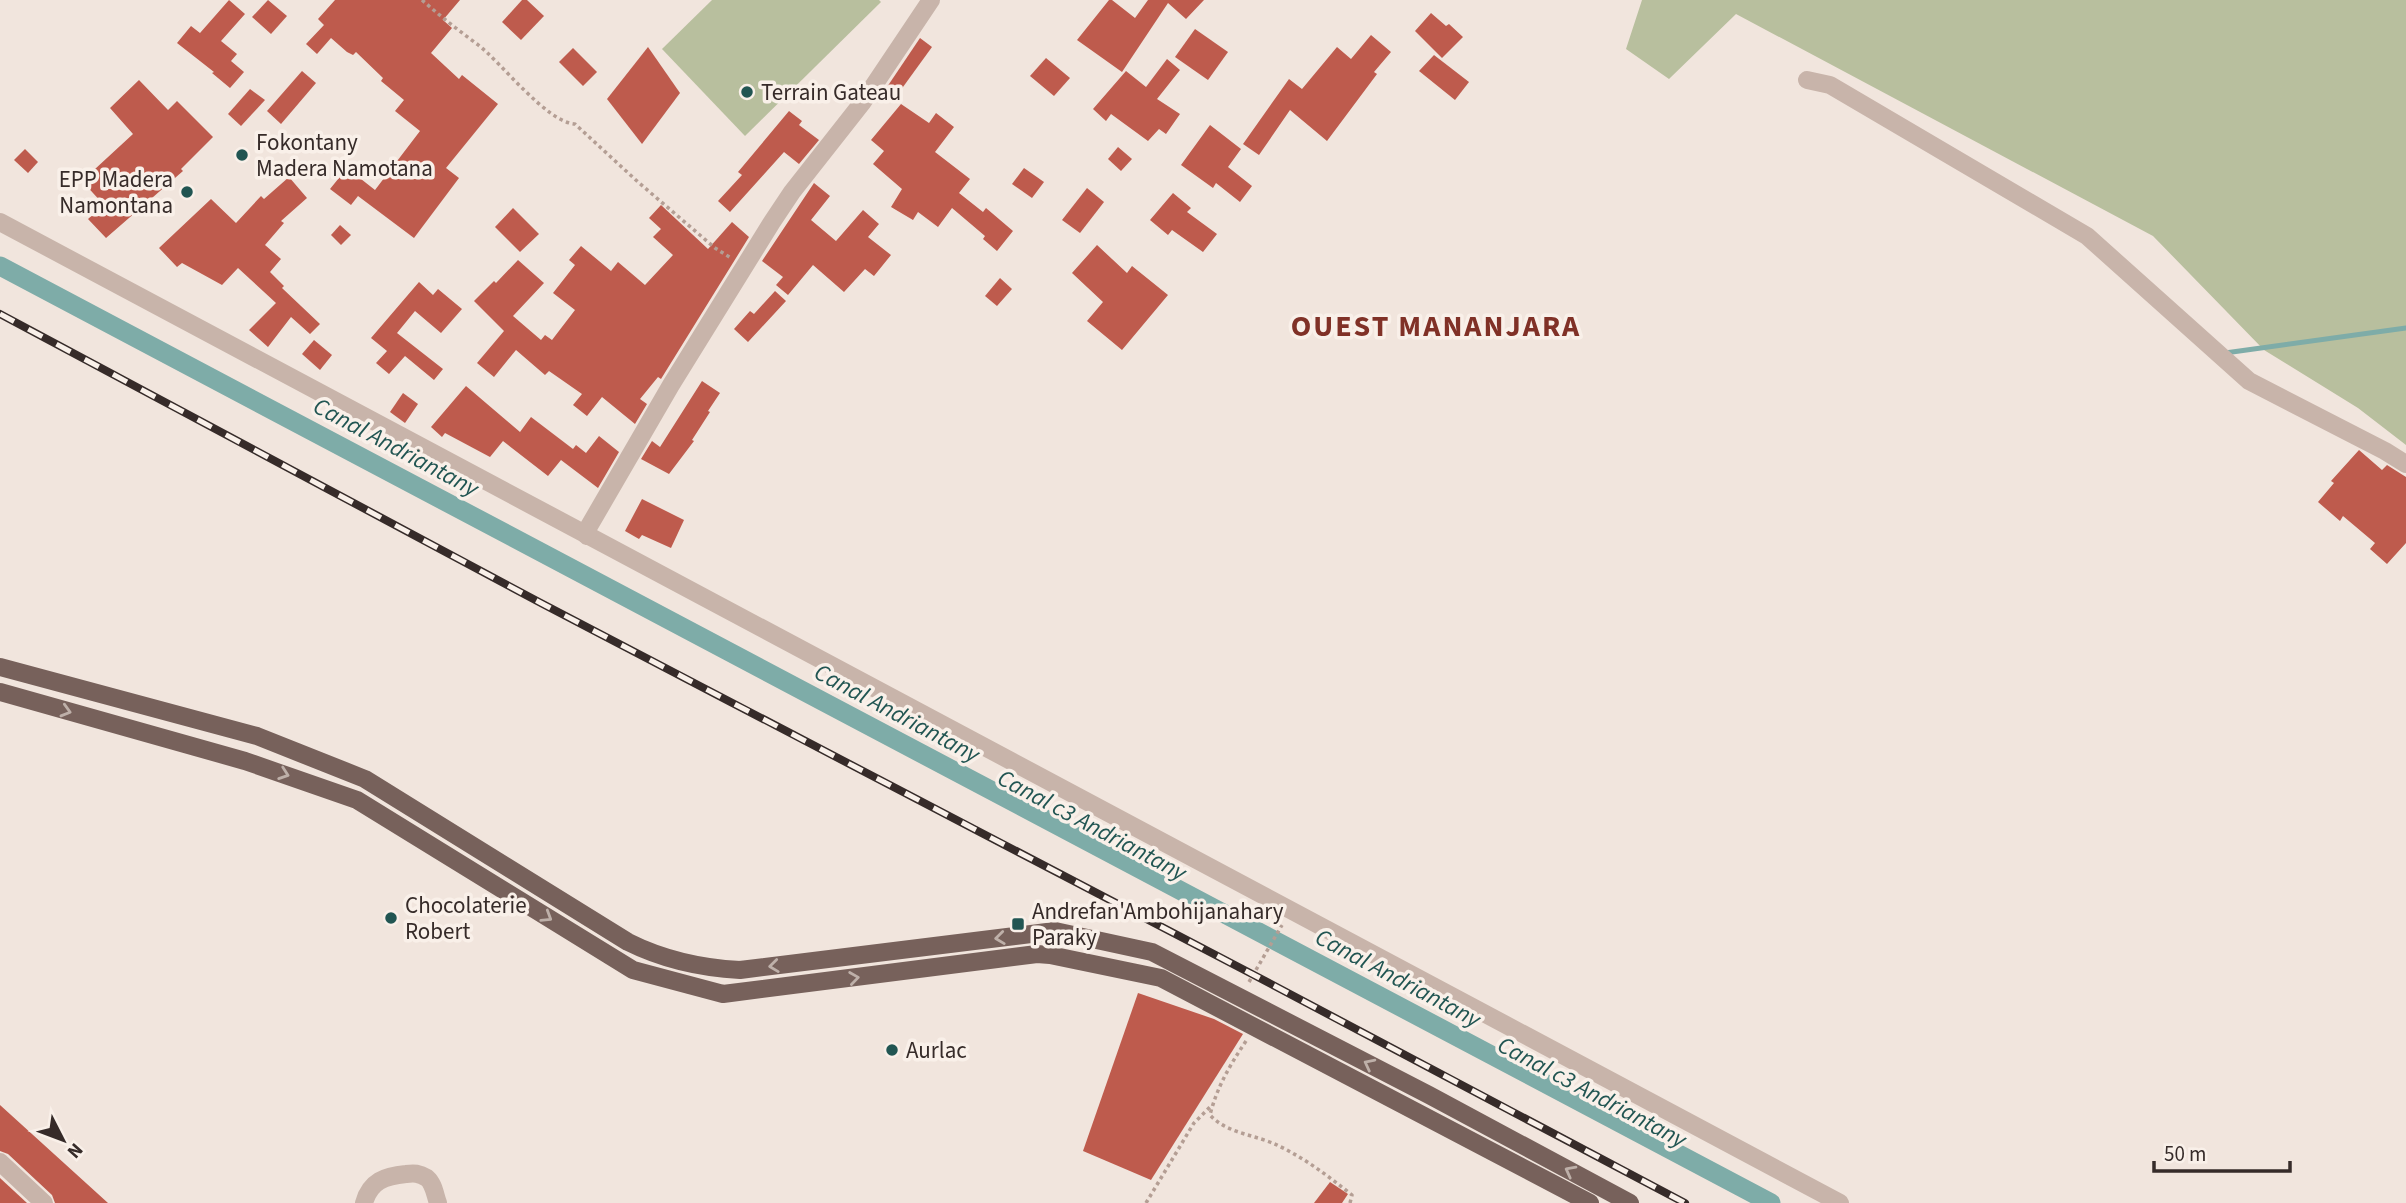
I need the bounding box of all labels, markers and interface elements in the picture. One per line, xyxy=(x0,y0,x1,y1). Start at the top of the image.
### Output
place label: Terrain Gateau xyxy=(761,76,901,109)
marker: Terrain Gateau xyxy=(739,84,755,100)
place label: Fokontany Madera Namotana xyxy=(256,126,433,185)
marker: Fokontany Madera Namotana xyxy=(234,147,250,163)
place label: EPP Madera Namontana xyxy=(59,163,173,222)
marker: EPP Madera Namontana xyxy=(179,184,195,200)
district label: OUEST MANANJARA xyxy=(1291,305,1581,348)
water label: Canal Andriantany xyxy=(307,389,486,506)
water label: Canal Andriantany xyxy=(808,655,987,772)
one-way arrow xyxy=(60,702,72,717)
water label: Canal c3 Andriantany xyxy=(991,761,1194,891)
one-way arrow xyxy=(278,766,290,780)
place label: Chocolaterie Robert xyxy=(405,889,527,948)
place label: Andrefan'Ambohijanahary Paraky xyxy=(1032,895,1284,954)
one-way arrow xyxy=(540,909,553,922)
marker: Chocolaterie Robert xyxy=(383,910,399,926)
marker: Andrefan'Ambohijanahary Paraky xyxy=(1010,916,1026,932)
water label: Canal Andriantany xyxy=(1309,920,1488,1037)
one-way arrow xyxy=(994,931,1006,946)
one-way arrow xyxy=(768,959,780,974)
one-way arrow xyxy=(848,970,860,985)
water label: Canal c3 Andriantany xyxy=(1491,1028,1694,1158)
place label: Aurlac xyxy=(906,1034,967,1067)
marker: Aurlac xyxy=(884,1042,900,1058)
one-way arrow xyxy=(1364,1059,1376,1072)
north arrow xyxy=(28,1105,98,1175)
scale bar xyxy=(2154,1130,2290,1174)
text: N xyxy=(60,1137,89,1164)
text: 50 m xyxy=(2164,1139,2206,1169)
one-way arrow xyxy=(1565,1166,1577,1179)

